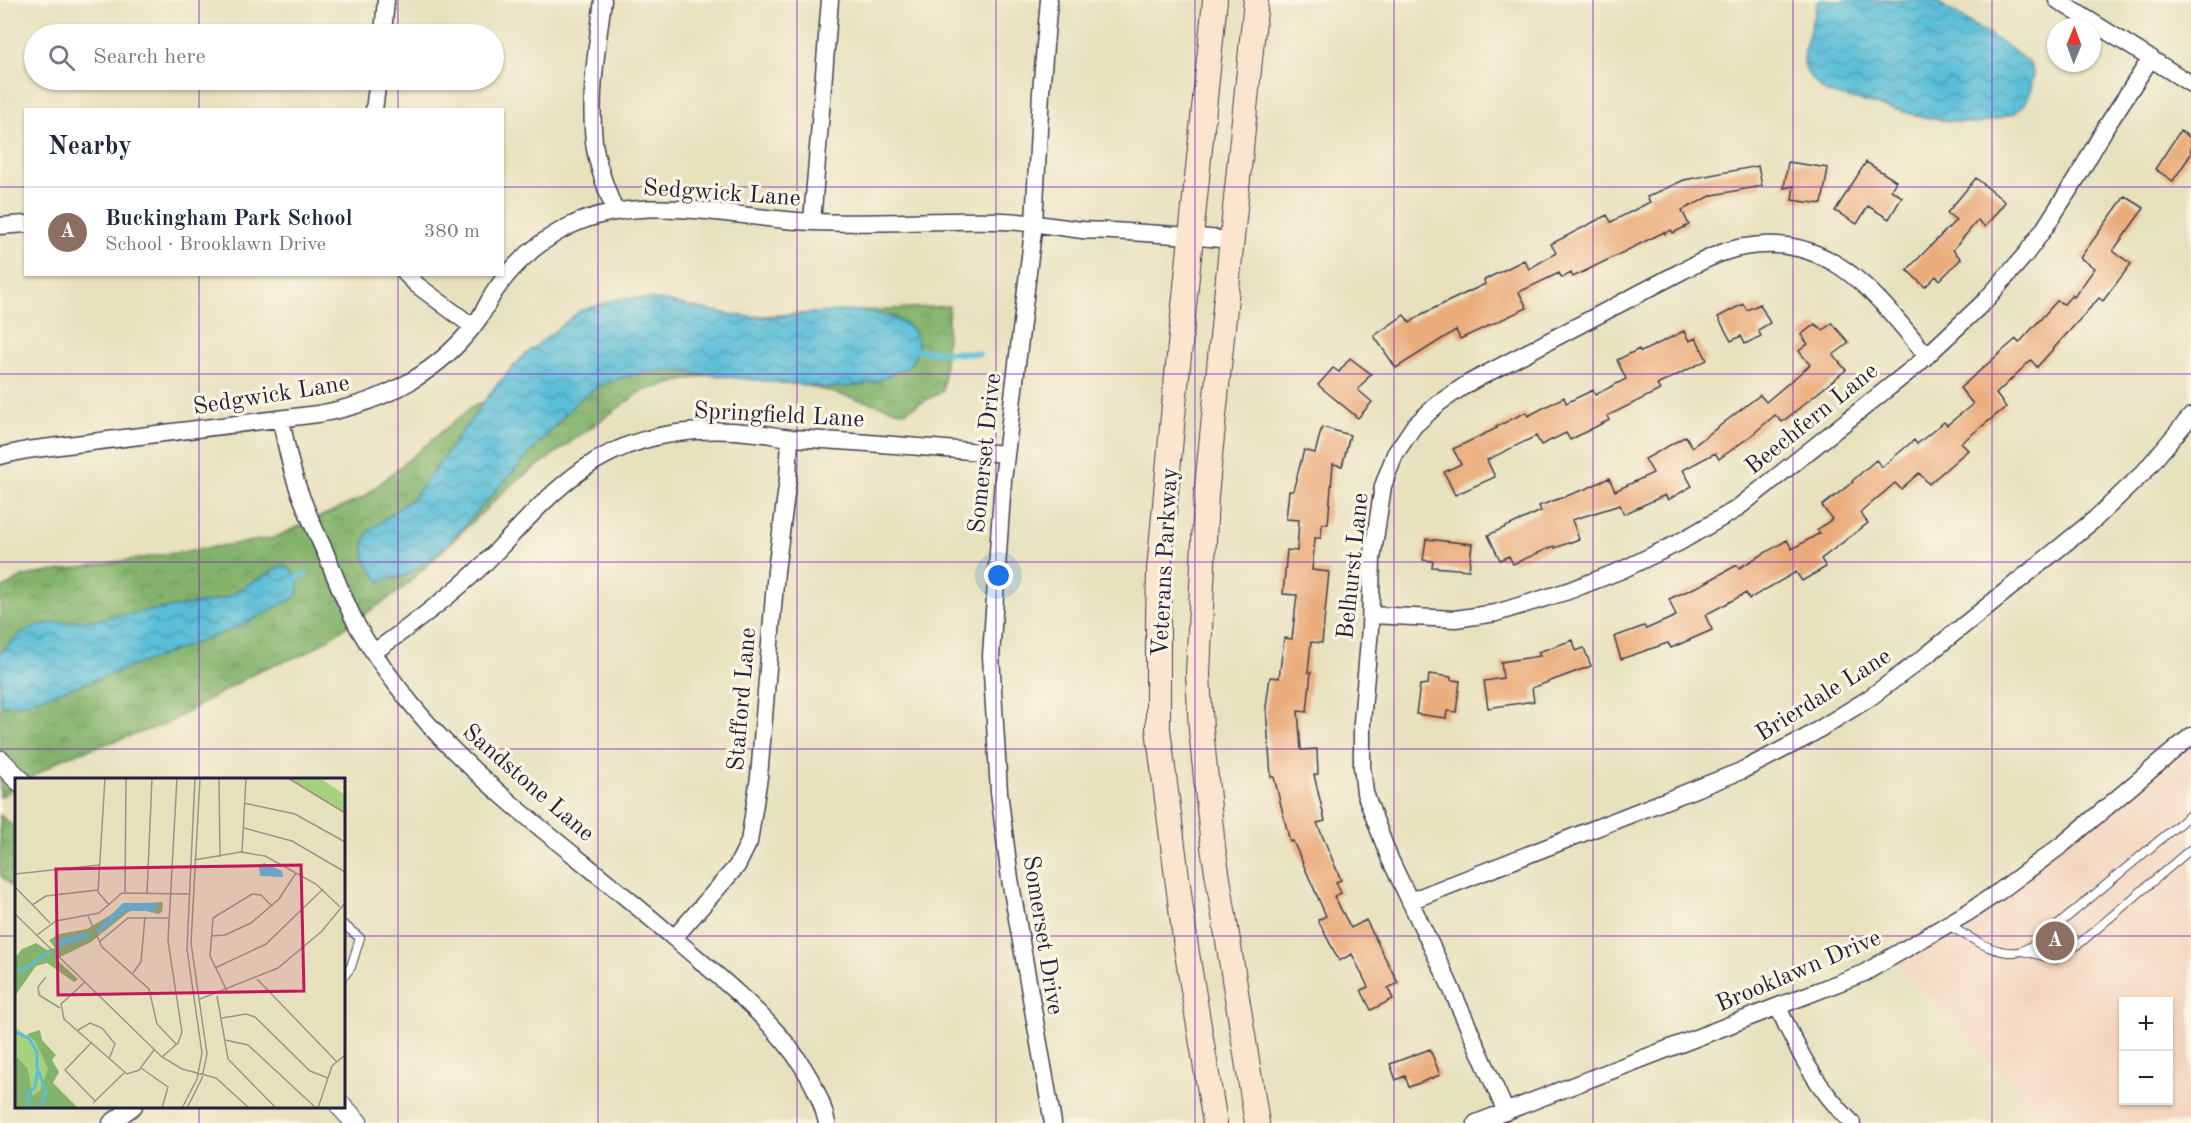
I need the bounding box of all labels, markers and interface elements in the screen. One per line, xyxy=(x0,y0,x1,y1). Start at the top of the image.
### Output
north arrow xyxy=(2047,18,2101,72)
search box xyxy=(24,24,504,90)
icon: search xyxy=(45,41,78,74)
text: Search here xyxy=(93,46,206,68)
text: Nearby xyxy=(48,134,132,160)
street label: Sedgwick Lane xyxy=(642,177,802,211)
text: Buckingham Park School xyxy=(105,208,352,230)
text: A xyxy=(60,222,75,242)
text: 380 m xyxy=(424,222,480,242)
text: School · Brooklawn Drive xyxy=(105,235,326,255)
street label: Beechfern Lane xyxy=(1742,359,1883,480)
street label: Sedgwick Lane xyxy=(191,372,351,420)
street label: Somerset Drive xyxy=(966,372,1006,534)
street label: Springfield Lane xyxy=(693,400,865,432)
street label: Veterans Parkway xyxy=(1149,466,1183,658)
street label: Belhurst Lane xyxy=(1334,492,1374,641)
your location xyxy=(984,561,1013,590)
street label: Stafford Lane xyxy=(725,626,761,772)
street label: Brierdale Lane xyxy=(1752,645,1896,747)
street label: Sandstone Lane xyxy=(457,720,598,847)
inset map xyxy=(15,778,345,1108)
street label: Somerset Drive xyxy=(1018,854,1066,1017)
pin: A xyxy=(2036,918,2074,964)
street label: Brooklawn Drive xyxy=(1713,926,1885,1017)
map controls xyxy=(2119,997,2173,1105)
button: + xyxy=(2119,997,2173,1051)
button: − xyxy=(2119,1051,2173,1105)

